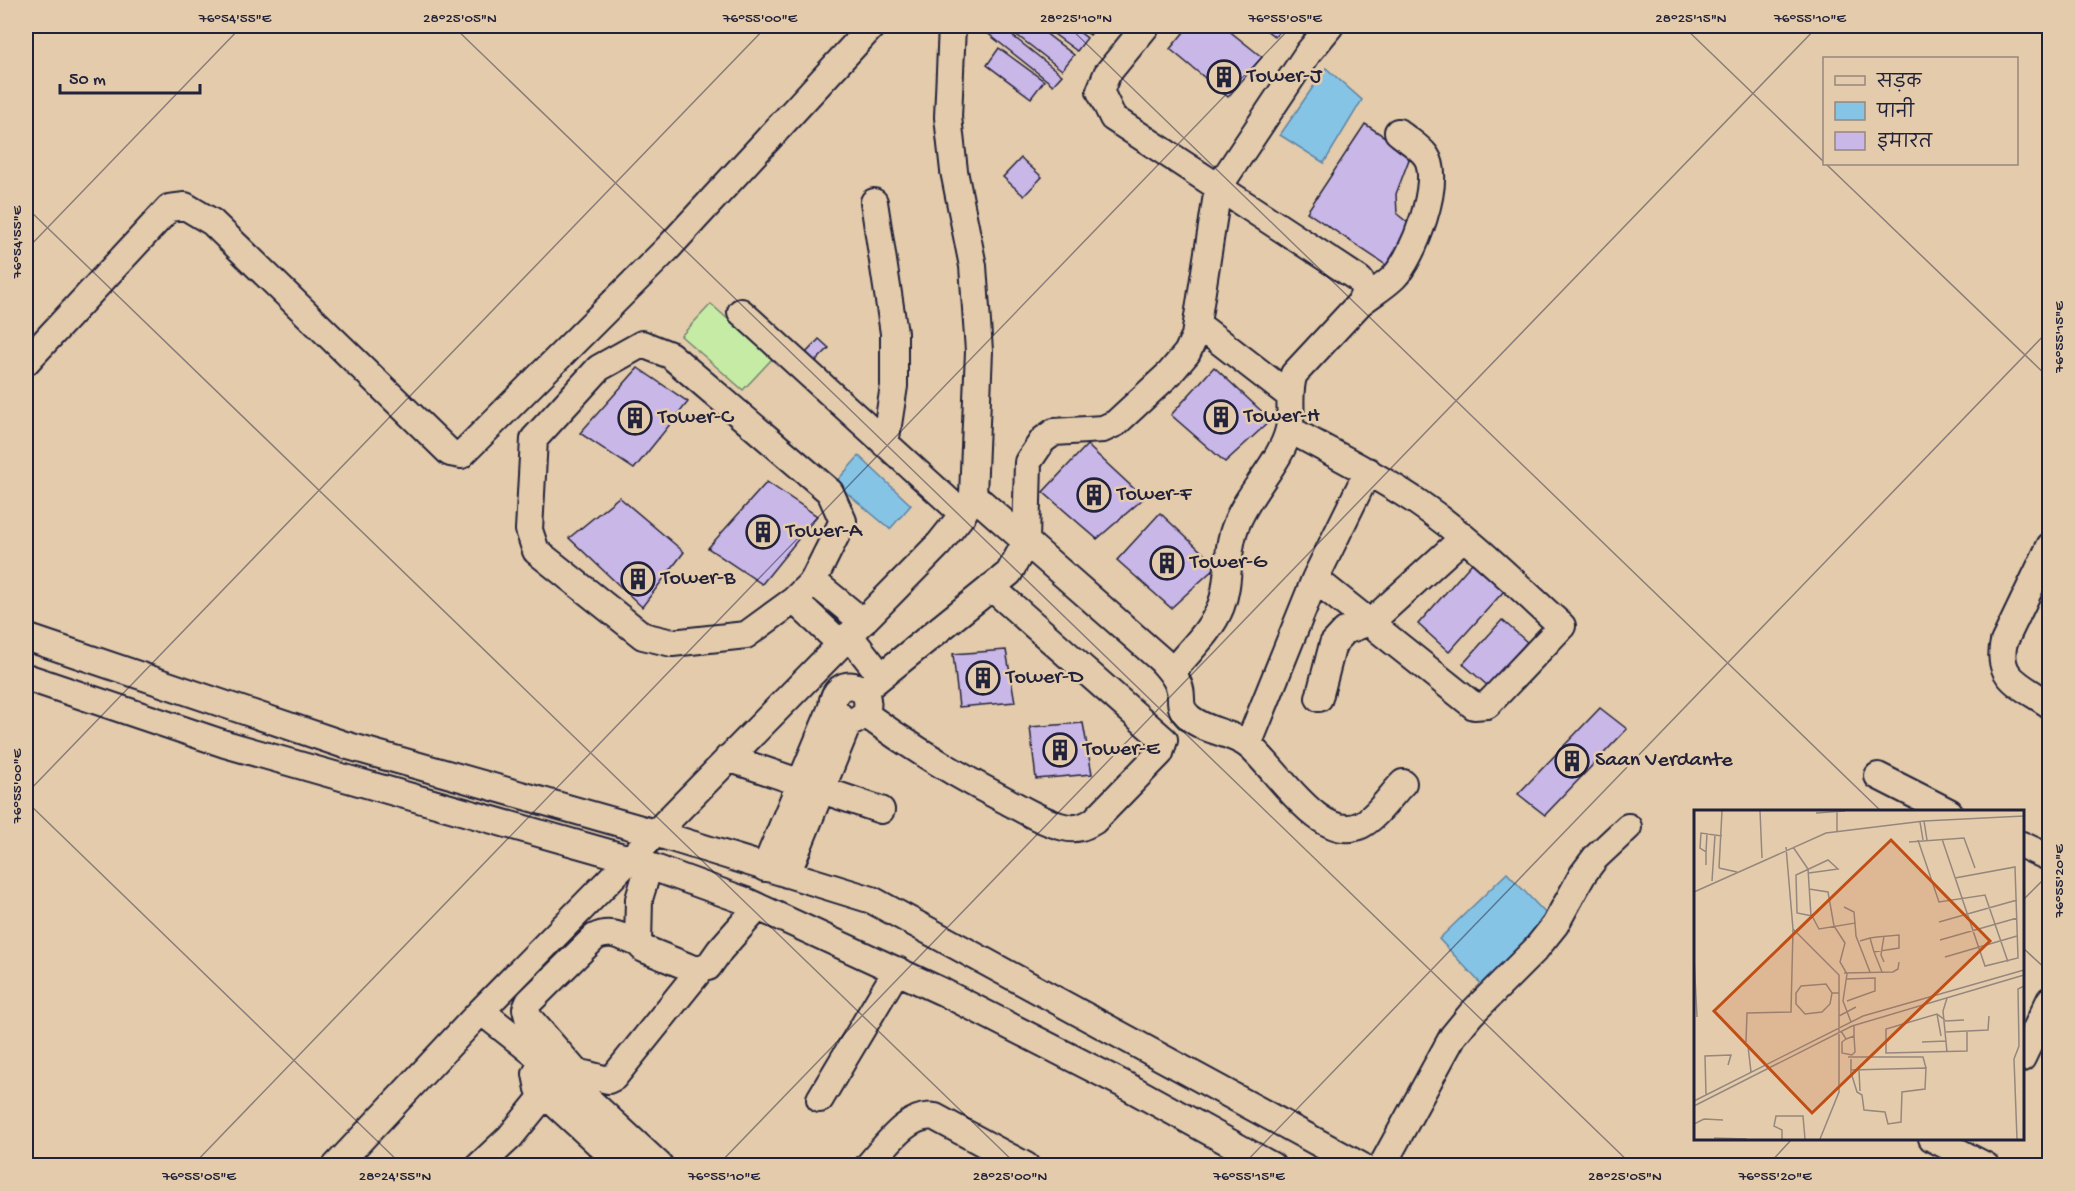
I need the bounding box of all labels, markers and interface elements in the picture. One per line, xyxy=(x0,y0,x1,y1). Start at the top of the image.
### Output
text: 76°54'55"E xyxy=(198,10,272,28)
text: 28°25'05"N xyxy=(423,10,497,28)
text: 76°55'00"E xyxy=(722,10,798,28)
text: 28°25'10"N xyxy=(1040,10,1112,28)
text: 76°55'05"E xyxy=(1247,10,1323,28)
text: 28°25'15"N xyxy=(1655,10,1727,28)
text: 76°55'10"E xyxy=(1773,10,1847,28)
scale bar xyxy=(60,57,200,95)
legend xyxy=(1823,57,2018,165)
building icon: Tower-J xyxy=(1206,59,1242,95)
place label: Tower-J xyxy=(1245,64,1323,90)
text: 50 m xyxy=(69,70,106,91)
text: सड़क xyxy=(1876,73,1922,94)
text: पानी xyxy=(1876,97,1915,124)
text: इमारत xyxy=(1877,132,1933,154)
text: 76°54'55"E xyxy=(9,205,27,279)
text: 76°55'15"E xyxy=(2051,301,2069,374)
building icon: Tower-H xyxy=(1203,399,1239,435)
building icon: Tower-C xyxy=(617,400,653,436)
place label: Tower-H xyxy=(1242,404,1320,430)
place label: Tower-C xyxy=(656,405,735,431)
building icon: Tower-F xyxy=(1076,477,1112,513)
place label: Tower-F xyxy=(1115,482,1193,508)
building icon: Tower-A xyxy=(745,514,781,550)
place label: Tower-A xyxy=(784,519,863,545)
building icon: Tower-G xyxy=(1149,545,1185,581)
place label: Tower-G xyxy=(1188,550,1268,576)
building icon: Tower-B xyxy=(620,561,656,597)
place label: Tower-B xyxy=(659,566,736,592)
building icon: Tower-D xyxy=(965,660,1001,696)
place label: Tower-D xyxy=(1004,665,1084,691)
building icon: Tower-E xyxy=(1042,732,1078,768)
place label: Tower-E xyxy=(1081,737,1161,763)
building icon: Saan Verdante xyxy=(1554,743,1590,779)
text: 76°55'00"E xyxy=(9,748,27,824)
place label: Saan Verdante xyxy=(1595,748,1733,774)
inset map xyxy=(1694,810,2024,1140)
text: 76°55'20"E xyxy=(2051,844,2069,919)
text: 76°55'05"E xyxy=(161,1168,237,1186)
text: 28°24'55"N xyxy=(359,1168,431,1186)
text: 76°55'10"E xyxy=(687,1168,761,1186)
text: 28°25'00"N xyxy=(973,1168,1047,1186)
text: 76°55'15"E xyxy=(1212,1168,1285,1186)
text: 28°25'05"N xyxy=(1588,1168,1662,1186)
text: 76°55'20"E xyxy=(1737,1168,1812,1186)

